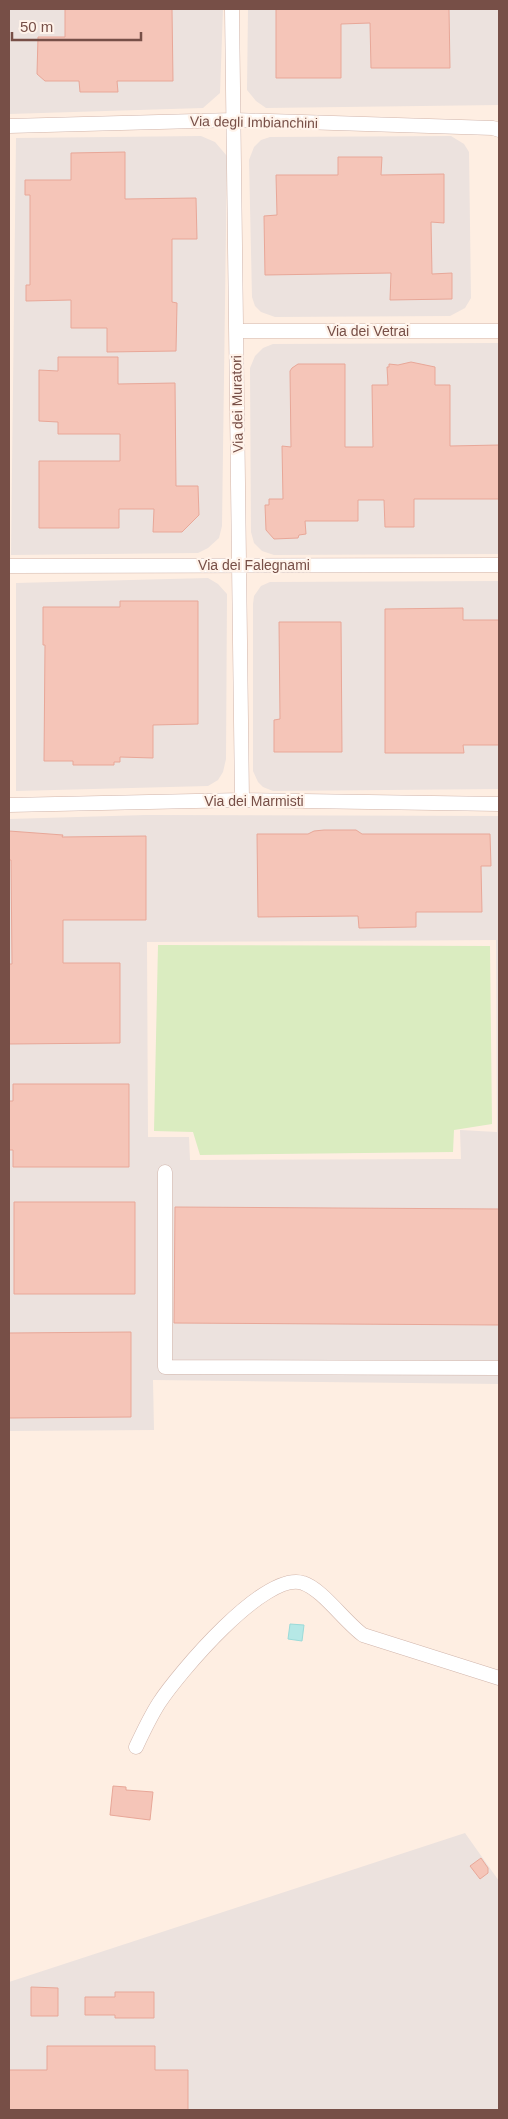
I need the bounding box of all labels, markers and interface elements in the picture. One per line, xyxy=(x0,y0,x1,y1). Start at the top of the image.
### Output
scale bar xyxy=(12,10,141,42)
text: 50 m xyxy=(20,18,53,35)
street label: Via degli Imbianchini xyxy=(190,113,318,131)
street label: Via dei Vetrai xyxy=(327,323,409,339)
street label: Via dei Muratori xyxy=(228,355,246,453)
street label: Via dei Falegnami xyxy=(198,557,310,573)
street label: Via dei Marmisti xyxy=(204,793,304,809)

